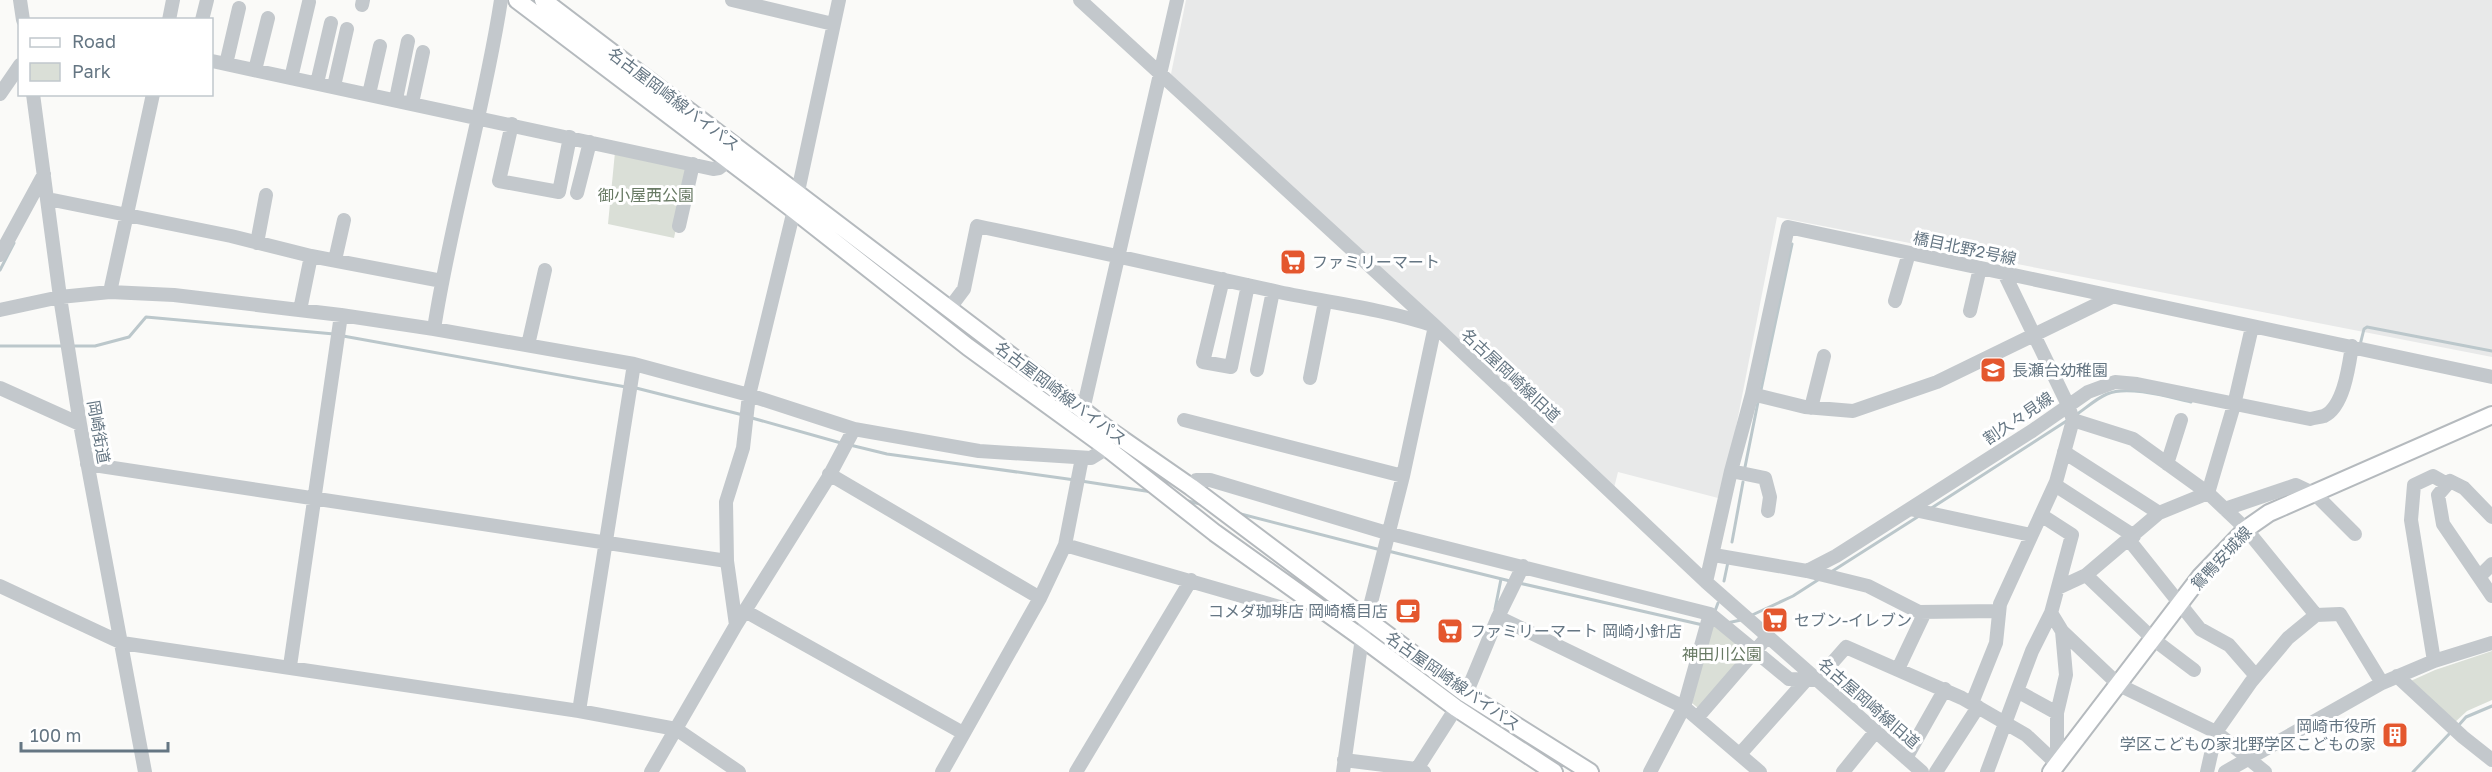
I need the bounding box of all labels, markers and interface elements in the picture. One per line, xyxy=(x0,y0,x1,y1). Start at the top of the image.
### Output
legend xyxy=(18,18,213,96)
text: Road xyxy=(72,30,116,52)
street label: 名古屋岡崎線バイパス xyxy=(604,43,744,155)
text: Park xyxy=(72,60,111,82)
park label: 御小屋西公園 xyxy=(598,185,694,205)
street label: 橋目北野2号線 xyxy=(1911,227,2019,269)
supermarket icon: ファミリーマート xyxy=(1278,247,1308,277)
place label: ファミリーマート xyxy=(1312,252,1440,272)
street label: 名古屋岡崎線旧道 xyxy=(1457,324,1565,426)
street label: 名古屋岡崎線バイパス xyxy=(991,337,1131,449)
school or university icon: 長瀬台幼稚園 xyxy=(1978,355,2008,385)
place label: 長瀬台幼稚園 xyxy=(2012,360,2108,380)
street label: 割久々見線 xyxy=(1979,387,2057,449)
street label: 岡崎街道 xyxy=(84,399,114,465)
street label: 鴛鴨安城線 xyxy=(2186,522,2256,594)
cafe icon: コメダ珈琲店 岡崎橋目店 xyxy=(1393,596,1423,626)
place label: コメダ珈琲店 岡崎橋目店 xyxy=(1208,601,1388,621)
supermarket icon: セブン-イレブン xyxy=(1760,605,1790,635)
place label: セブン-イレブン xyxy=(1794,610,1912,630)
supermarket icon: ファミリーマート 岡崎小針店 xyxy=(1435,616,1465,646)
place label: ファミリーマート 岡崎小針店 xyxy=(1470,621,1682,641)
street label: 名古屋岡崎線バイパス xyxy=(1382,627,1524,735)
park label: 神田川公園 xyxy=(1682,644,1762,664)
street label: 名古屋岡崎線旧道 xyxy=(1814,653,1924,753)
scale bar xyxy=(21,715,168,753)
place label: 岡崎市役所 学区こどもの家北野学区こどもの家 xyxy=(2120,716,2376,754)
building icon: 岡崎市役所 学区こどもの家北野学区こどもの家 xyxy=(2380,720,2410,750)
text: 100 m xyxy=(30,724,81,746)

